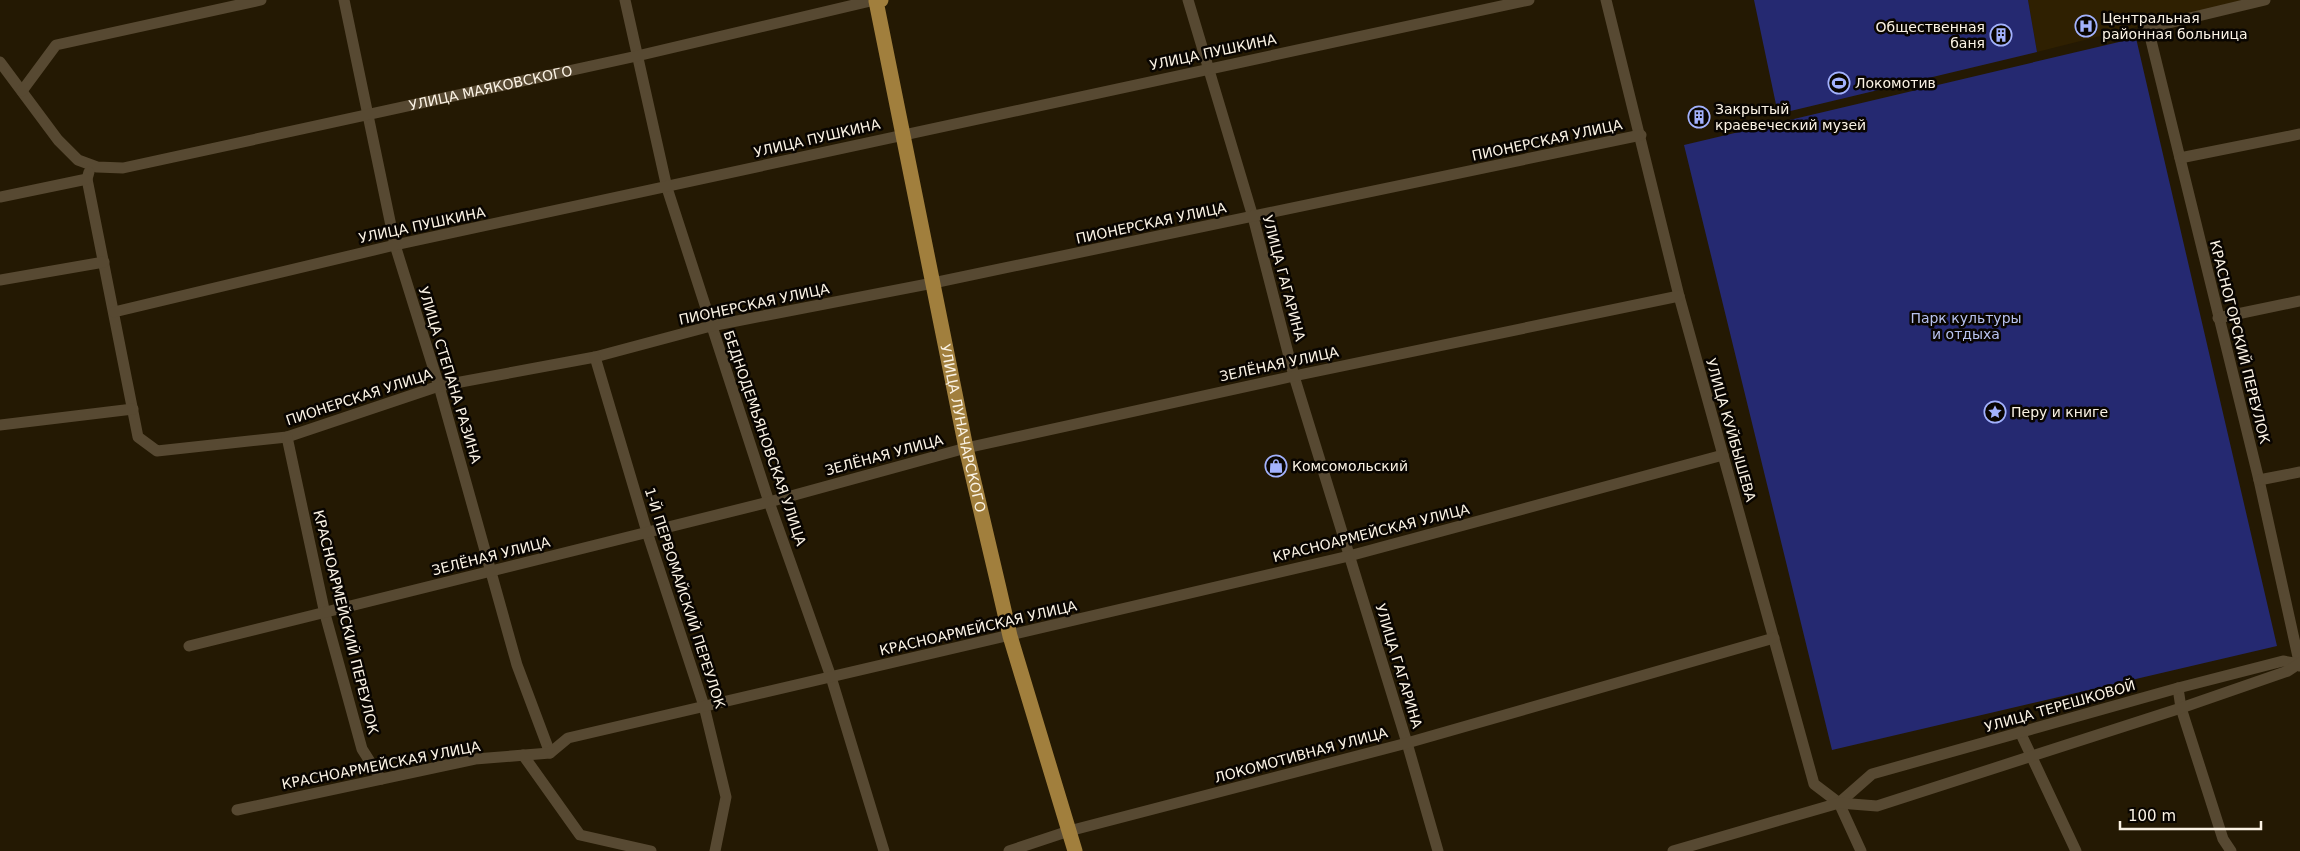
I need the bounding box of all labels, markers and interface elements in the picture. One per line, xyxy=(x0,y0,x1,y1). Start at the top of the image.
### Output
place label: Центральная районная больница xyxy=(2102,10,2248,42)
hospital icon: Центральная районная больница xyxy=(2074,14,2098,38)
place label: Общественная баня xyxy=(1876,19,1985,51)
building icon: Общественная баня xyxy=(1989,23,2013,47)
street label: УЛИЦА ПУШКИНА xyxy=(1148,31,1278,73)
street label: УЛИЦА МАЯКОВСКОГО xyxy=(407,62,574,113)
sports icon: Локомотив xyxy=(1827,71,1851,95)
place label: Локомотив xyxy=(1855,75,1936,91)
place label: Закрытый краевеческий музей xyxy=(1715,101,1866,133)
building icon: Закрытый краевеческий музей xyxy=(1687,105,1711,129)
street label: УЛИЦА ПУШКИНА xyxy=(752,116,882,160)
street label: ПИОНЕРСКАЯ УЛИЦА xyxy=(1470,116,1624,164)
street label: ПИОНЕРСКАЯ УЛИЦА xyxy=(1074,199,1228,247)
street label: УЛИЦА ПУШКИНА xyxy=(357,204,487,246)
street label: УЛИЦА ГАГАРИНА xyxy=(1259,213,1309,343)
street label: КРАСНОГОРСКИЙ ПЕРЕУЛОК xyxy=(2207,238,2274,445)
street label: ПИОНЕРСКАЯ УЛИЦА xyxy=(677,280,831,328)
street label: УЛИЦА СТЕПАНА РАЗИНА xyxy=(415,285,485,466)
park label: Парк культуры и отдыха xyxy=(1910,310,2022,342)
street label: БЕДНОДЕМЬЯНОВСКАЯ УЛИЦА xyxy=(721,328,810,548)
street label: ЗЕЛЁНАЯ УЛИЦА xyxy=(1218,342,1340,384)
street label: УЛИЦА ЛУНАЧАРСКОГО xyxy=(937,343,989,514)
street label: УЛИЦА КУЙБЫШЕВА xyxy=(1703,356,1760,504)
street label: ПИОНЕРСКАЯ УЛИЦА xyxy=(284,366,435,428)
place icon: Перу и книге xyxy=(1983,400,2007,424)
place label: Перу и книге xyxy=(2011,404,2108,420)
street label: ЗЕЛЁНАЯ УЛИЦА xyxy=(823,430,945,478)
shop icon: Комсомольский xyxy=(1264,454,1288,478)
place label: Комсомольский xyxy=(1292,458,1408,474)
street label: 1-Й ПЕРВОМАЙСКИЙ ПЕРЕУЛОК xyxy=(642,485,729,710)
street label: КРАСНОАРМЕЙСКАЯ УЛИЦА xyxy=(1271,500,1471,565)
street label: КРАСНОАРМЕЙСКИЙ ПЕРЕУЛОК xyxy=(310,508,383,736)
street label: ЗЕЛЁНАЯ УЛИЦА xyxy=(430,532,552,578)
street label: КРАСНОАРМЕЙСКАЯ УЛИЦА xyxy=(877,596,1079,659)
street label: УЛИЦА ГАГАРИНА xyxy=(1372,602,1426,731)
street label: УЛИЦА ТЕРЕШКОВОЙ xyxy=(1982,676,2137,735)
street label: ЛОКОМОТИВНАЯ УЛИЦА xyxy=(1213,724,1390,786)
street label: КРАСНОАРМЕЙСКАЯ УЛИЦА xyxy=(280,737,482,792)
scale bar xyxy=(2120,798,2261,830)
text: 100 m xyxy=(2128,807,2176,825)

